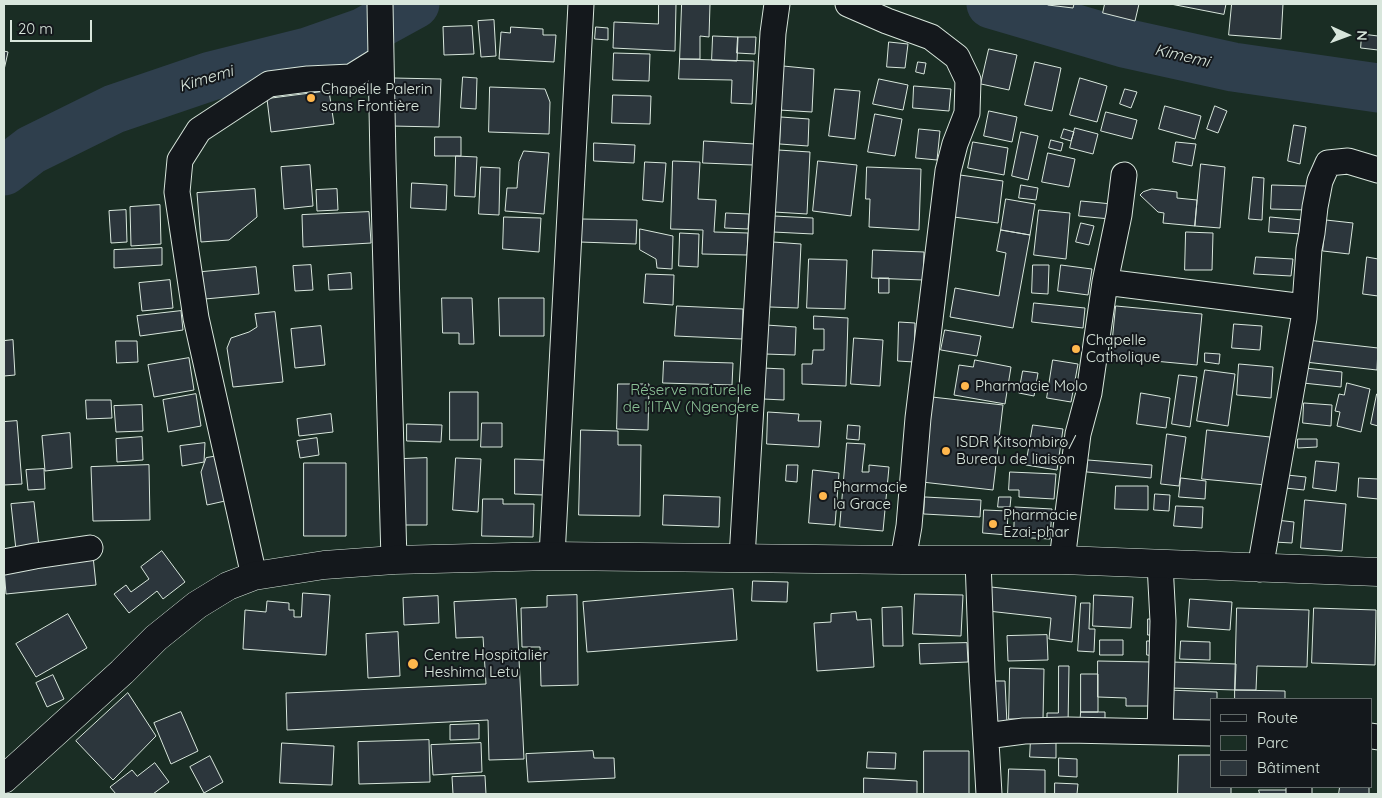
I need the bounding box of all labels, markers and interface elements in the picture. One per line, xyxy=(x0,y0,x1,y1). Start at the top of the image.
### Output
scale bar xyxy=(12,10,95,42)
north arrow xyxy=(1322,10,1372,60)
text: 20 m xyxy=(18,19,53,38)
text: N xyxy=(1353,30,1371,41)
water label: Kimemi xyxy=(1153,40,1211,72)
water label: Kimemi xyxy=(176,62,236,96)
place label: Chapelle Palerin sans Frontière xyxy=(321,80,433,115)
marker: Chapelle Palerin sans Frontière xyxy=(305,92,317,104)
place label: Chapelle Catholique xyxy=(1086,331,1160,366)
marker: Chapelle Catholique xyxy=(1070,343,1082,355)
place label: Pharmacie Molo xyxy=(975,377,1087,395)
marker: Pharmacie Molo xyxy=(959,380,971,392)
park label: Réserve naturelle de l'ITAV (Ngengere xyxy=(623,381,759,416)
place label: ISDR Kitsombiro/ Bureau de liaison xyxy=(956,433,1076,468)
marker: ISDR Kitsombiro/ Bureau de liaison xyxy=(940,445,952,457)
place label: Pharmacie la Grace xyxy=(833,478,908,513)
marker: Pharmacie la Grace xyxy=(817,490,829,502)
place label: Pharmacie Ezai-phar xyxy=(1003,506,1078,541)
marker: Pharmacie Ezai-phar xyxy=(987,518,999,530)
place label: Centre Hospitalier Heshima Letu xyxy=(424,646,548,681)
marker: Centre Hospitalier Heshima Letu xyxy=(406,657,420,671)
legend xyxy=(1210,698,1372,788)
text: Route xyxy=(1257,708,1298,727)
text: Parc xyxy=(1257,733,1288,752)
text: Bâtiment xyxy=(1257,758,1320,777)

